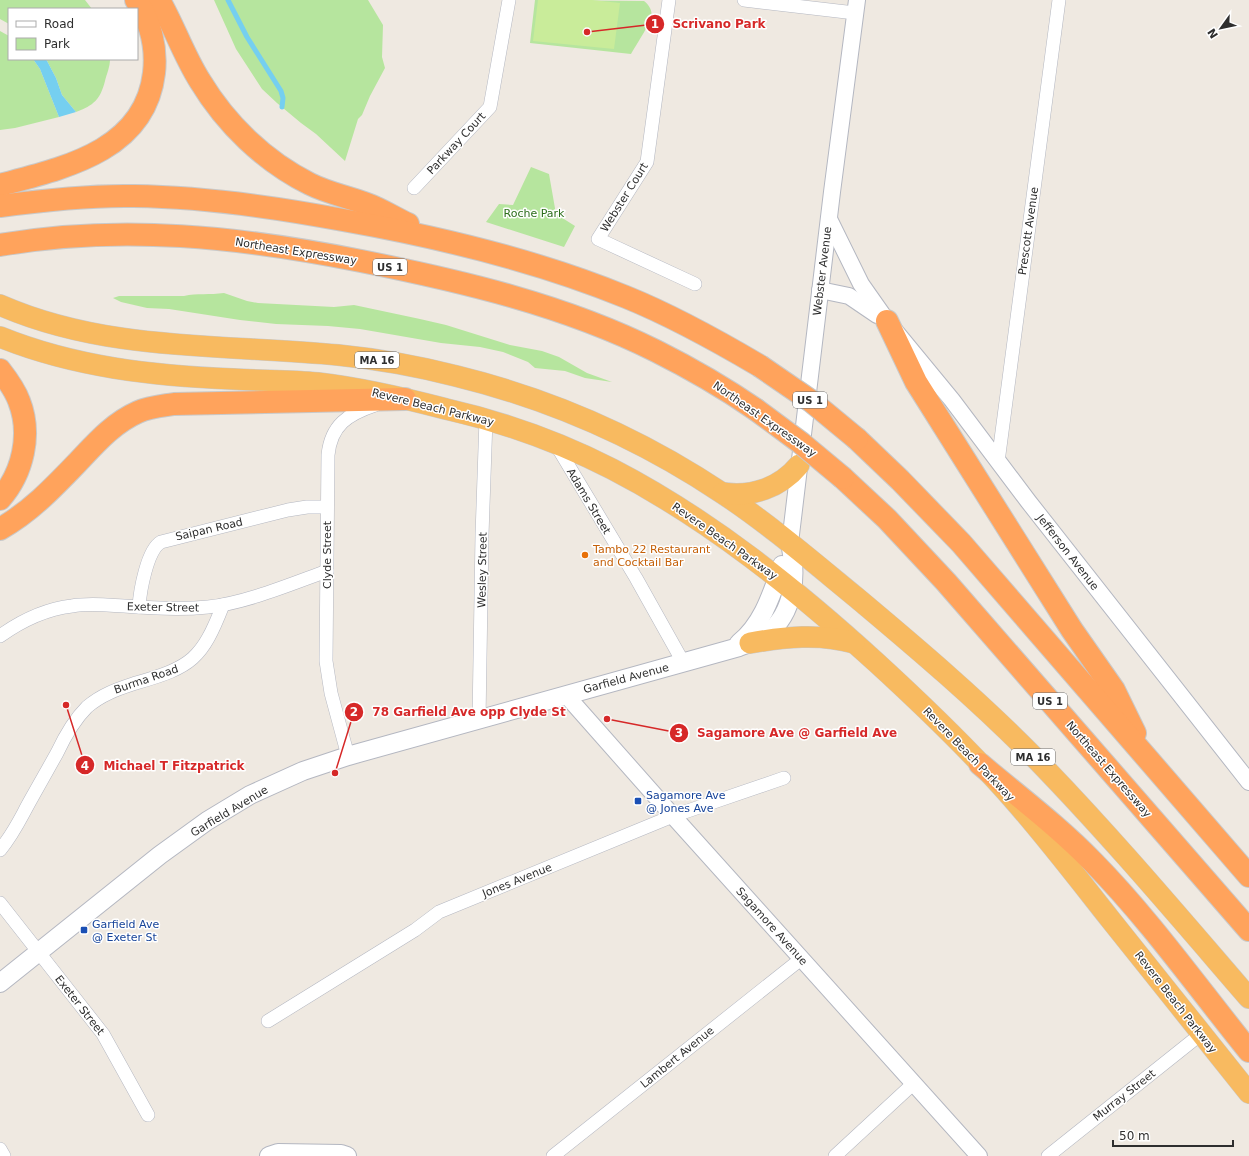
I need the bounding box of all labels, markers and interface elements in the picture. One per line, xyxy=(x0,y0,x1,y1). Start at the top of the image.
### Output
legend xyxy=(8,8,138,60)
north arrow xyxy=(1201,8,1241,48)
callout: Scrivano Park xyxy=(645,12,774,36)
text: Road xyxy=(44,17,74,31)
text: 1 xyxy=(651,17,659,31)
text: Scrivano Park xyxy=(672,17,767,31)
text: N xyxy=(1205,26,1221,41)
text: Park xyxy=(44,37,70,51)
street label: Parkway Court xyxy=(424,109,489,177)
street label: Webster Court xyxy=(598,160,651,234)
street label: Prescott Avenue xyxy=(1016,186,1041,276)
park label: Roche Park xyxy=(504,207,565,220)
street label: Webster Avenue xyxy=(811,226,834,316)
street label: Northeast Expressway xyxy=(234,235,358,268)
road number: US 1 xyxy=(373,259,407,275)
road number: MA 16 xyxy=(355,352,399,368)
street label: Northeast Expressway xyxy=(711,379,819,460)
street label: Revere Beach Parkway xyxy=(370,386,496,429)
road number: US 1 xyxy=(793,392,827,408)
street label: Adams Street xyxy=(564,466,614,537)
street label: Revere Beach Parkway xyxy=(670,500,780,583)
street label: Jefferson Avenue xyxy=(1033,511,1101,593)
street label: Saipan Road xyxy=(174,515,244,544)
street label: Clyde Street xyxy=(321,520,334,589)
street label: Wesley Street xyxy=(475,531,490,608)
place label: Tambo 22 Restaurant and Cocktail Bar xyxy=(592,543,711,569)
marker: Tambo 22 Restaurant and Cocktail Bar xyxy=(580,550,590,560)
street label: Exeter Street xyxy=(127,600,200,615)
street label: Garfield Avenue xyxy=(582,661,670,696)
street label: Burma Road xyxy=(112,662,180,697)
road number: US 1 xyxy=(1033,693,1067,709)
callout: 78 Garfield Ave opp Clyde St xyxy=(344,700,573,724)
text: 2 xyxy=(350,705,358,719)
text: 78 Garfield Ave opp Clyde St xyxy=(372,705,566,719)
street label: Revere Beach Parkway xyxy=(920,705,1017,804)
street label: Northeast Expressway xyxy=(1063,719,1154,820)
callout: Sagamore Ave @ Garfield Ave xyxy=(669,721,905,745)
text: 3 xyxy=(675,726,683,740)
text: Sagamore Ave @ Garfield Ave xyxy=(697,726,897,740)
road number: MA 16 xyxy=(1011,749,1055,765)
callout: Michael T Fitzpatrick xyxy=(75,753,252,777)
text: 4 xyxy=(81,759,89,773)
text: Michael T Fitzpatrick xyxy=(103,759,246,773)
street label: Garfield Avenue xyxy=(188,783,270,840)
place label: Sagamore Ave @ Jones Ave xyxy=(646,789,726,815)
marker: Sagamore Ave @ Jones Ave xyxy=(633,796,643,806)
street label: Jones Avenue xyxy=(480,861,554,901)
street label: Sagamore Avenue xyxy=(733,885,810,968)
place label: Garfield Ave @ Exeter St xyxy=(92,918,159,944)
marker: Garfield Ave @ Exeter St xyxy=(79,925,89,935)
street label: Revere Beach Parkway xyxy=(1132,949,1220,1056)
street label: Exeter Street xyxy=(52,973,107,1038)
street label: Lambert Avenue xyxy=(638,1024,717,1091)
street label: Murray Street xyxy=(1091,1067,1159,1124)
scale bar xyxy=(1113,1122,1233,1148)
text: 50 m xyxy=(1119,1129,1150,1143)

